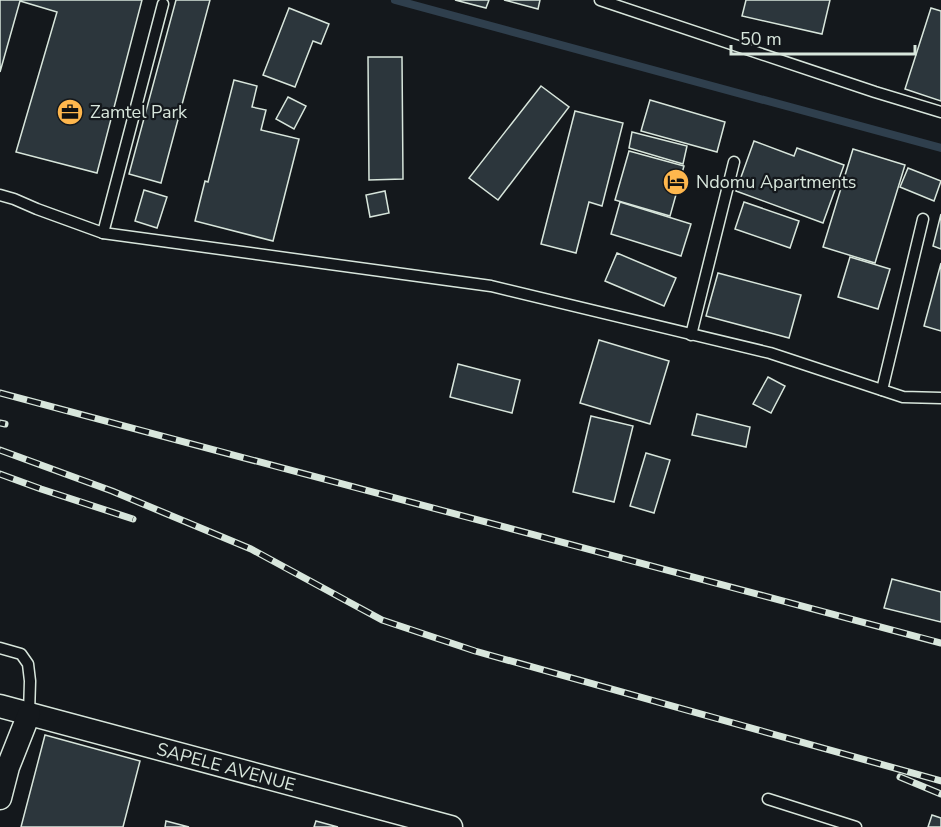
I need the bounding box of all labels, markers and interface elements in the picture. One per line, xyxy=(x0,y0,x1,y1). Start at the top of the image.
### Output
scale bar xyxy=(731,18,916,56)
text: 50 m xyxy=(740,27,782,51)
office icon: Zamtel Park xyxy=(55,97,85,127)
place label: Zamtel Park xyxy=(90,100,188,124)
hotel icon: Ndomu Apartments xyxy=(661,167,691,197)
place label: Ndomu Apartments xyxy=(696,170,857,194)
street label: SAPELE AVENUE xyxy=(154,737,298,797)

